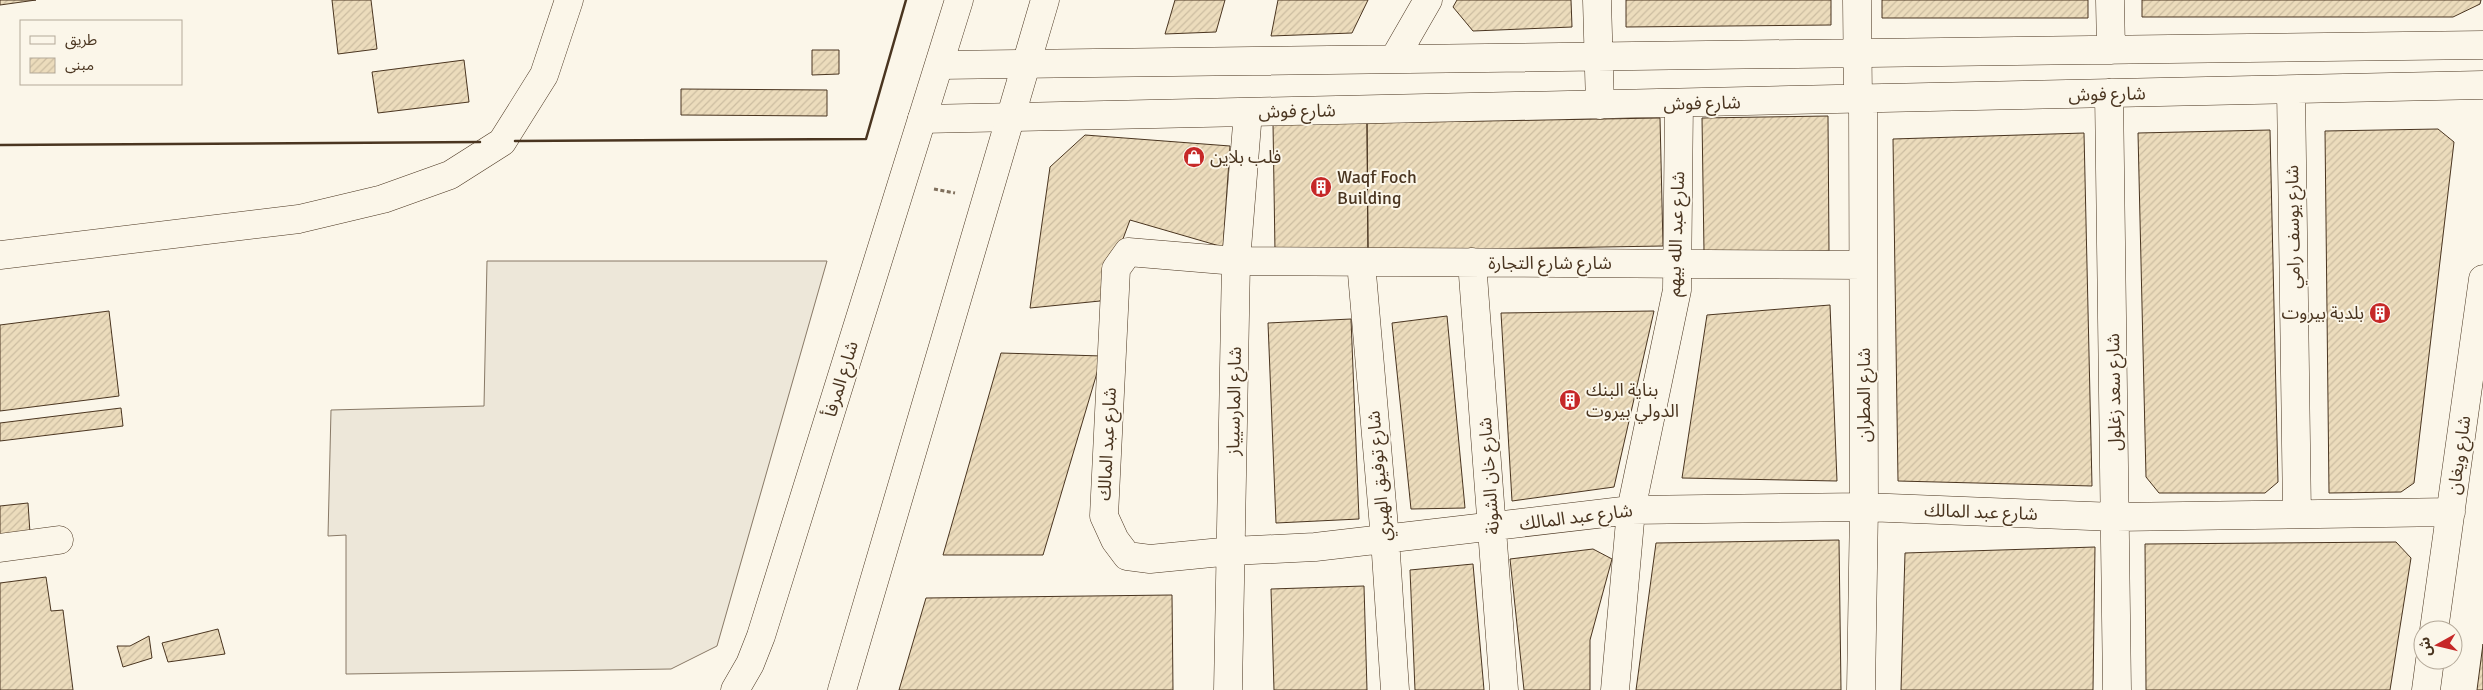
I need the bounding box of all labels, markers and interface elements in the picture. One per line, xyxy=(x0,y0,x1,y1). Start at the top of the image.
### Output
legend xyxy=(20,20,182,85)
text: طريق xyxy=(65,31,97,50)
text: مبنى xyxy=(65,56,94,74)
street label: شارع فوش xyxy=(2068,82,2146,109)
street label: شارع فوش xyxy=(1663,91,1741,118)
street label: شارع فوش xyxy=(1258,99,1336,126)
shop icon: فلب بلاين xyxy=(1182,145,1206,169)
place label: فلب بلاين xyxy=(1210,146,1281,168)
street label: شارع يوسف رامي xyxy=(2281,165,2308,289)
place label: Waqf Foch Building xyxy=(1337,166,1417,209)
street label: شارع عبد الله بيهم xyxy=(1663,171,1692,297)
building icon: Waqf Foch Building xyxy=(1309,175,1333,199)
street label: شارع شارع التجارة xyxy=(1488,252,1612,277)
building icon: بلدية بيروت xyxy=(2368,301,2392,325)
place label: بلدية بيروت xyxy=(2281,302,2364,324)
street label: شارع سعد زغلول xyxy=(2102,333,2129,451)
street label: شارع المرفأ xyxy=(819,338,866,421)
street label: شارع المارسيياز xyxy=(1222,346,1249,457)
street label: شارع المطران xyxy=(1853,348,1878,442)
place label: بناية البنك الدولي بيروت xyxy=(1586,379,1679,424)
street label: شارع عبد المالك xyxy=(1093,387,1124,501)
building icon: بناية البنك الدولي بيروت xyxy=(1558,388,1582,412)
street label: شارع توفيق الهبري xyxy=(1362,409,1399,542)
street label: شارع ويغان xyxy=(2443,414,2478,496)
street label: شارع خان الشونة xyxy=(1474,416,1507,535)
street label: شارع عبد المالك xyxy=(1518,499,1634,538)
street label: شارع عبد المالك xyxy=(1924,499,2038,528)
north arrow xyxy=(2413,620,2463,670)
text: ش xyxy=(2416,636,2435,657)

